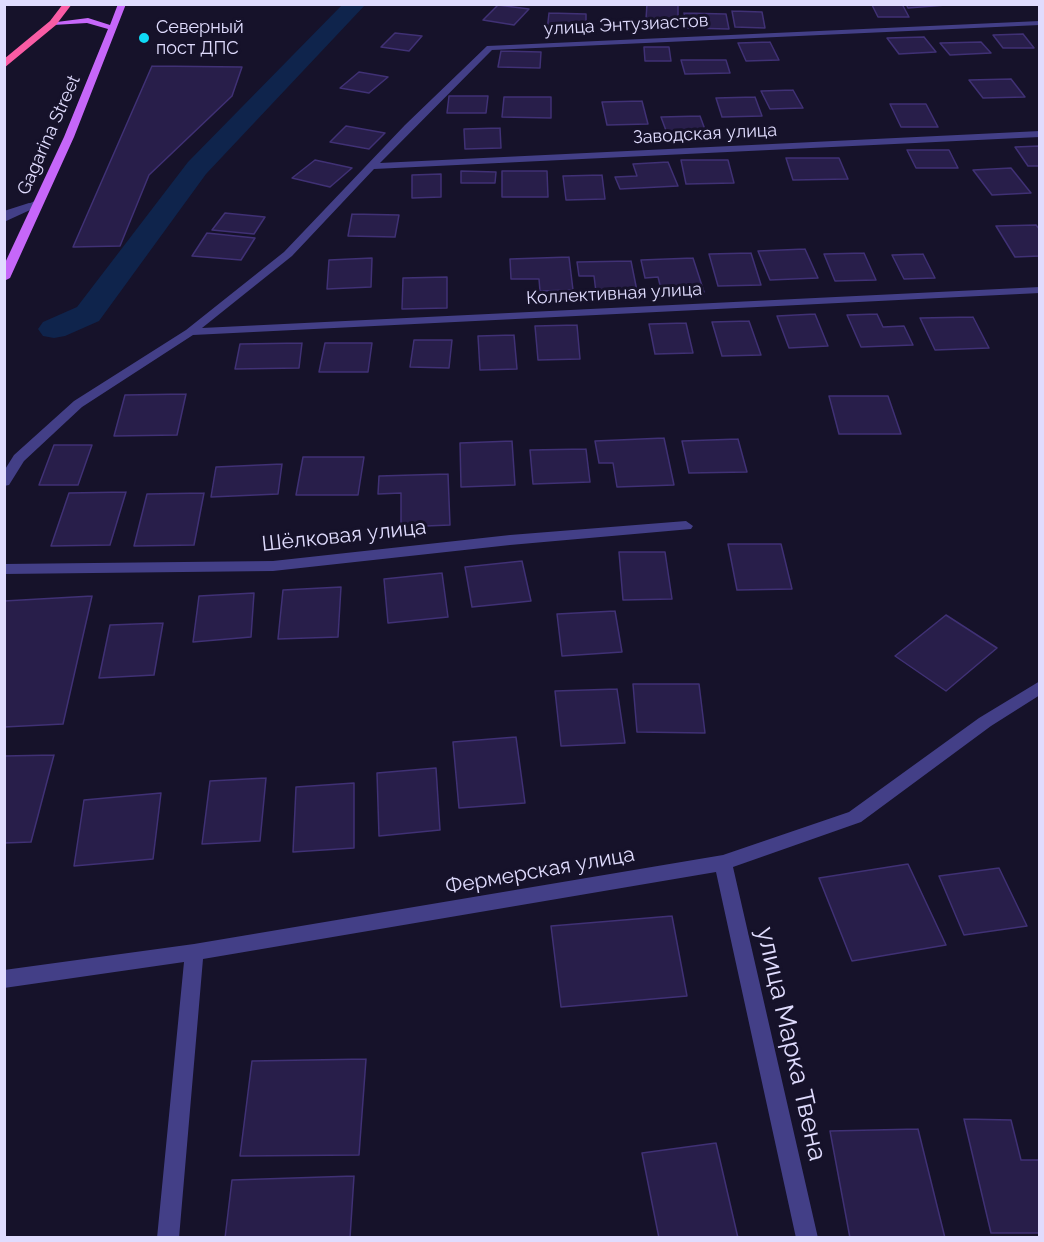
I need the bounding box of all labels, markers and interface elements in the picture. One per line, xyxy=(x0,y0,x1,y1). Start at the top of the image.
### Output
street label: улица Энтузиастов xyxy=(543,10,709,40)
place label: Северный пост ДПС xyxy=(156,17,244,60)
marker: Северный пост ДПС xyxy=(137,31,151,45)
street label: Gagarina Street xyxy=(13,72,85,198)
street label: Заводская улица xyxy=(632,119,778,149)
street label: Коллективная улица xyxy=(526,279,702,309)
street label: Шёлковая улица xyxy=(260,515,428,557)
street label: Фермерская улица xyxy=(443,842,637,900)
street label: улица Марка Твена xyxy=(749,924,833,1164)

